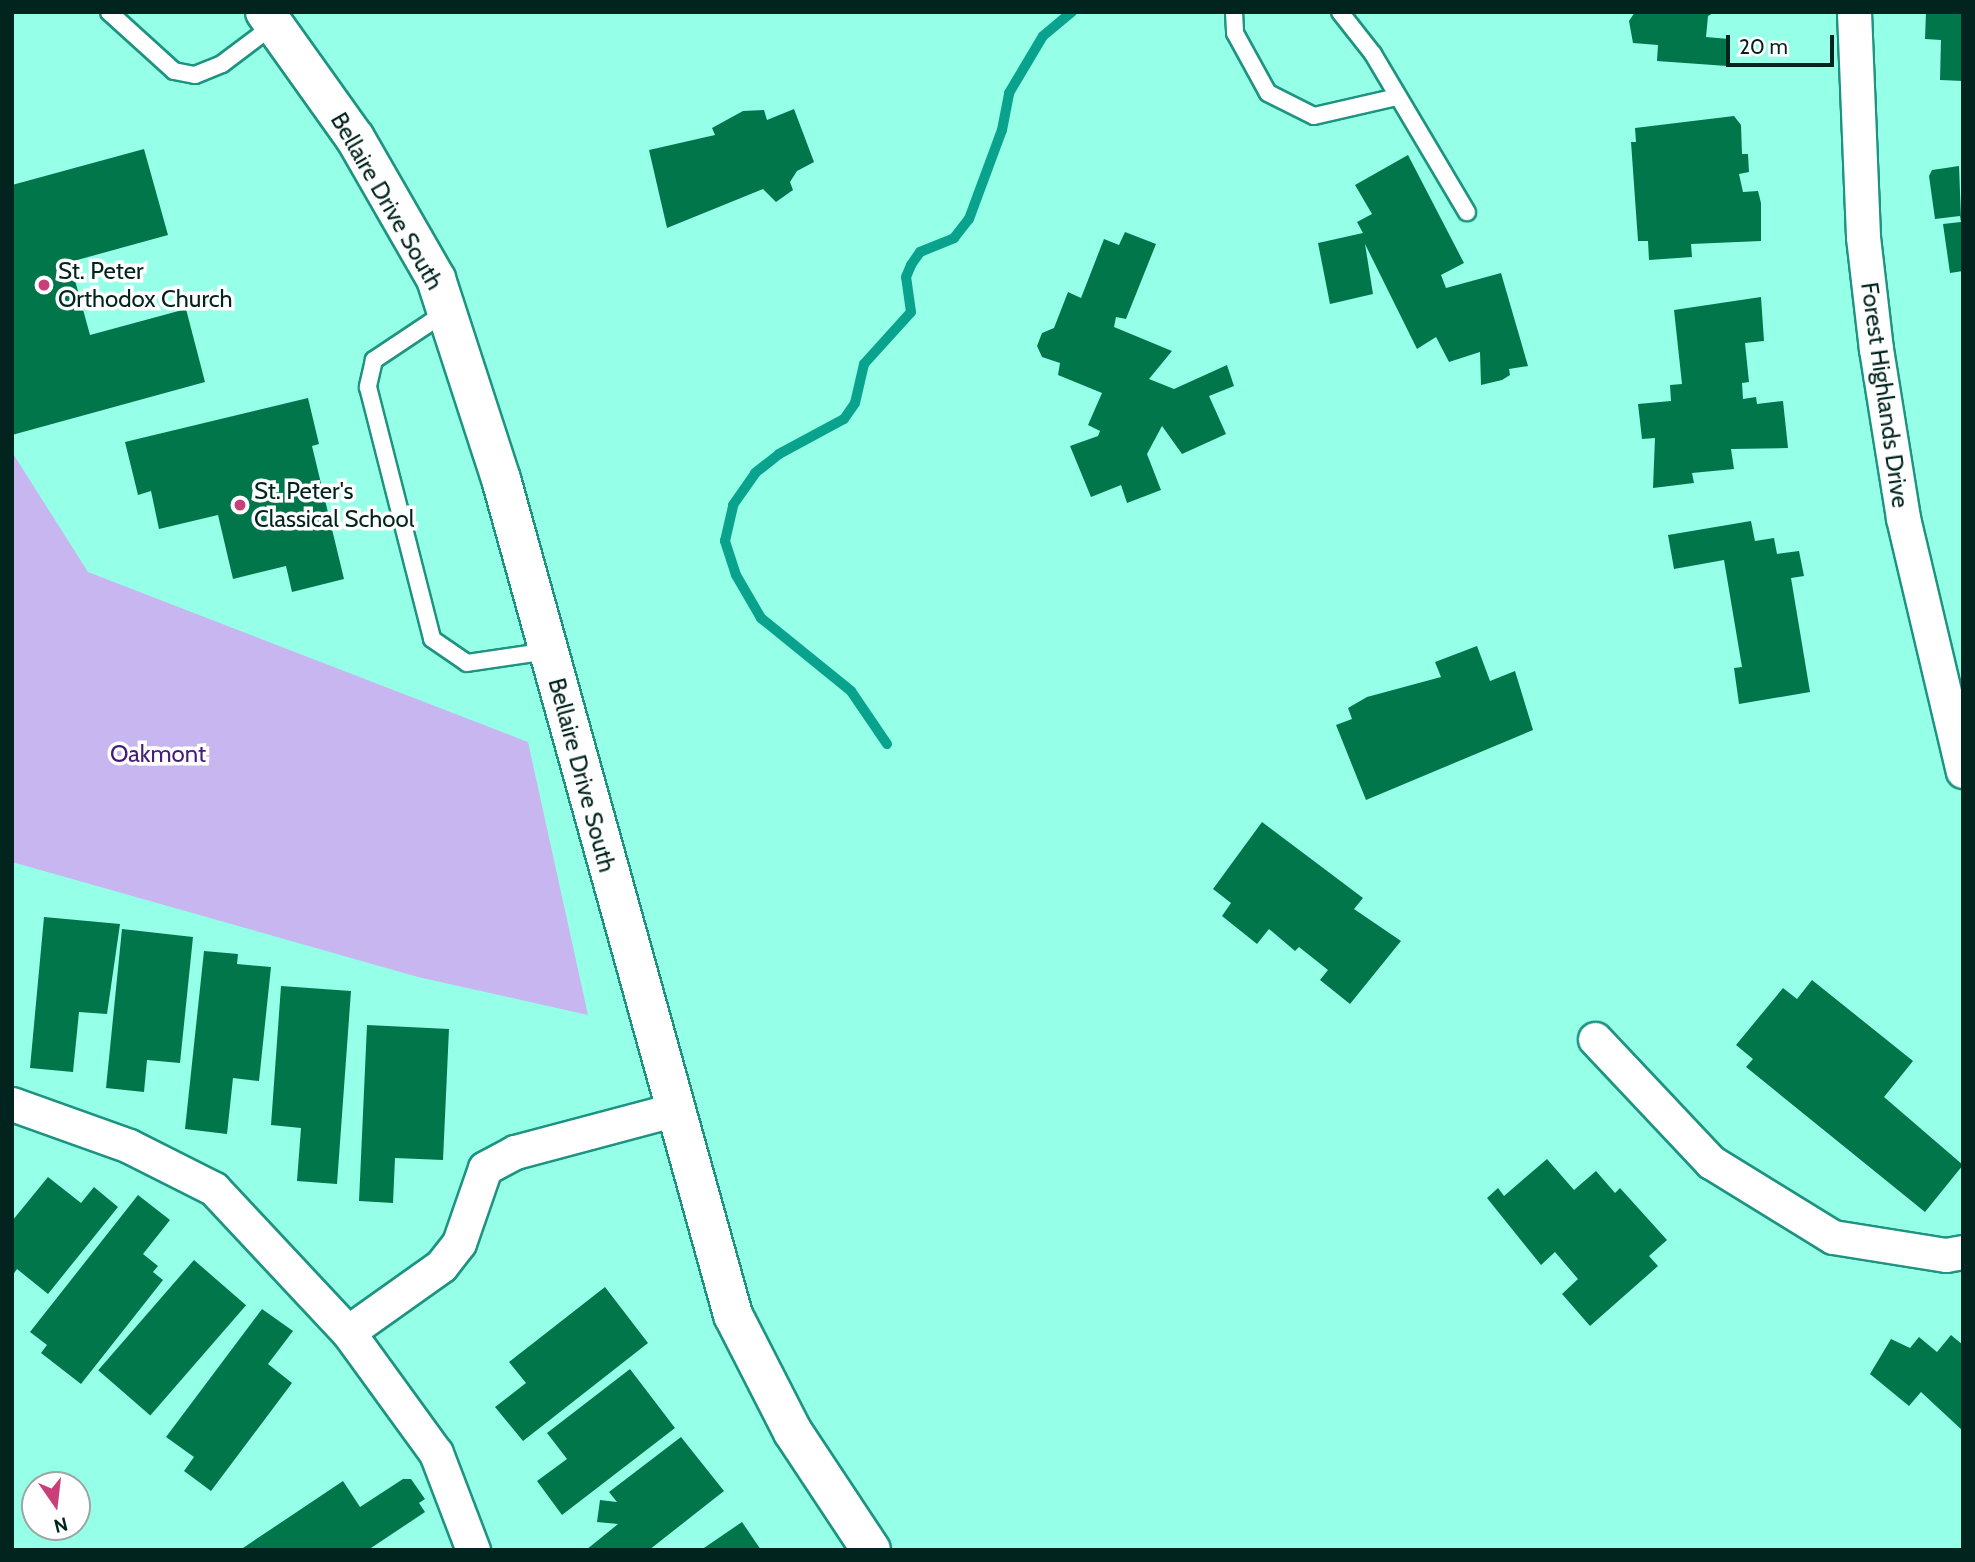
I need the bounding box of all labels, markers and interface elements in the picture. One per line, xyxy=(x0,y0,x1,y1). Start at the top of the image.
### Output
scale bar xyxy=(1730,21,1839,65)
text: 20 m xyxy=(1739,34,1788,59)
street label: Bellaire Drive South xyxy=(325,107,449,295)
place label: St. Peter Orthodox Church xyxy=(58,257,233,313)
marker: St. Peter Orthodox Church xyxy=(36,277,52,293)
street label: Forest Highlands Drive xyxy=(1855,280,1915,510)
place label: St. Peter's Classical School xyxy=(254,477,414,533)
marker: St. Peter's Classical School xyxy=(232,497,248,513)
street label: Bellaire Drive South xyxy=(542,675,622,875)
park label: Oakmont xyxy=(110,740,206,768)
north arrow xyxy=(21,1471,91,1541)
text: N xyxy=(51,1512,70,1538)

